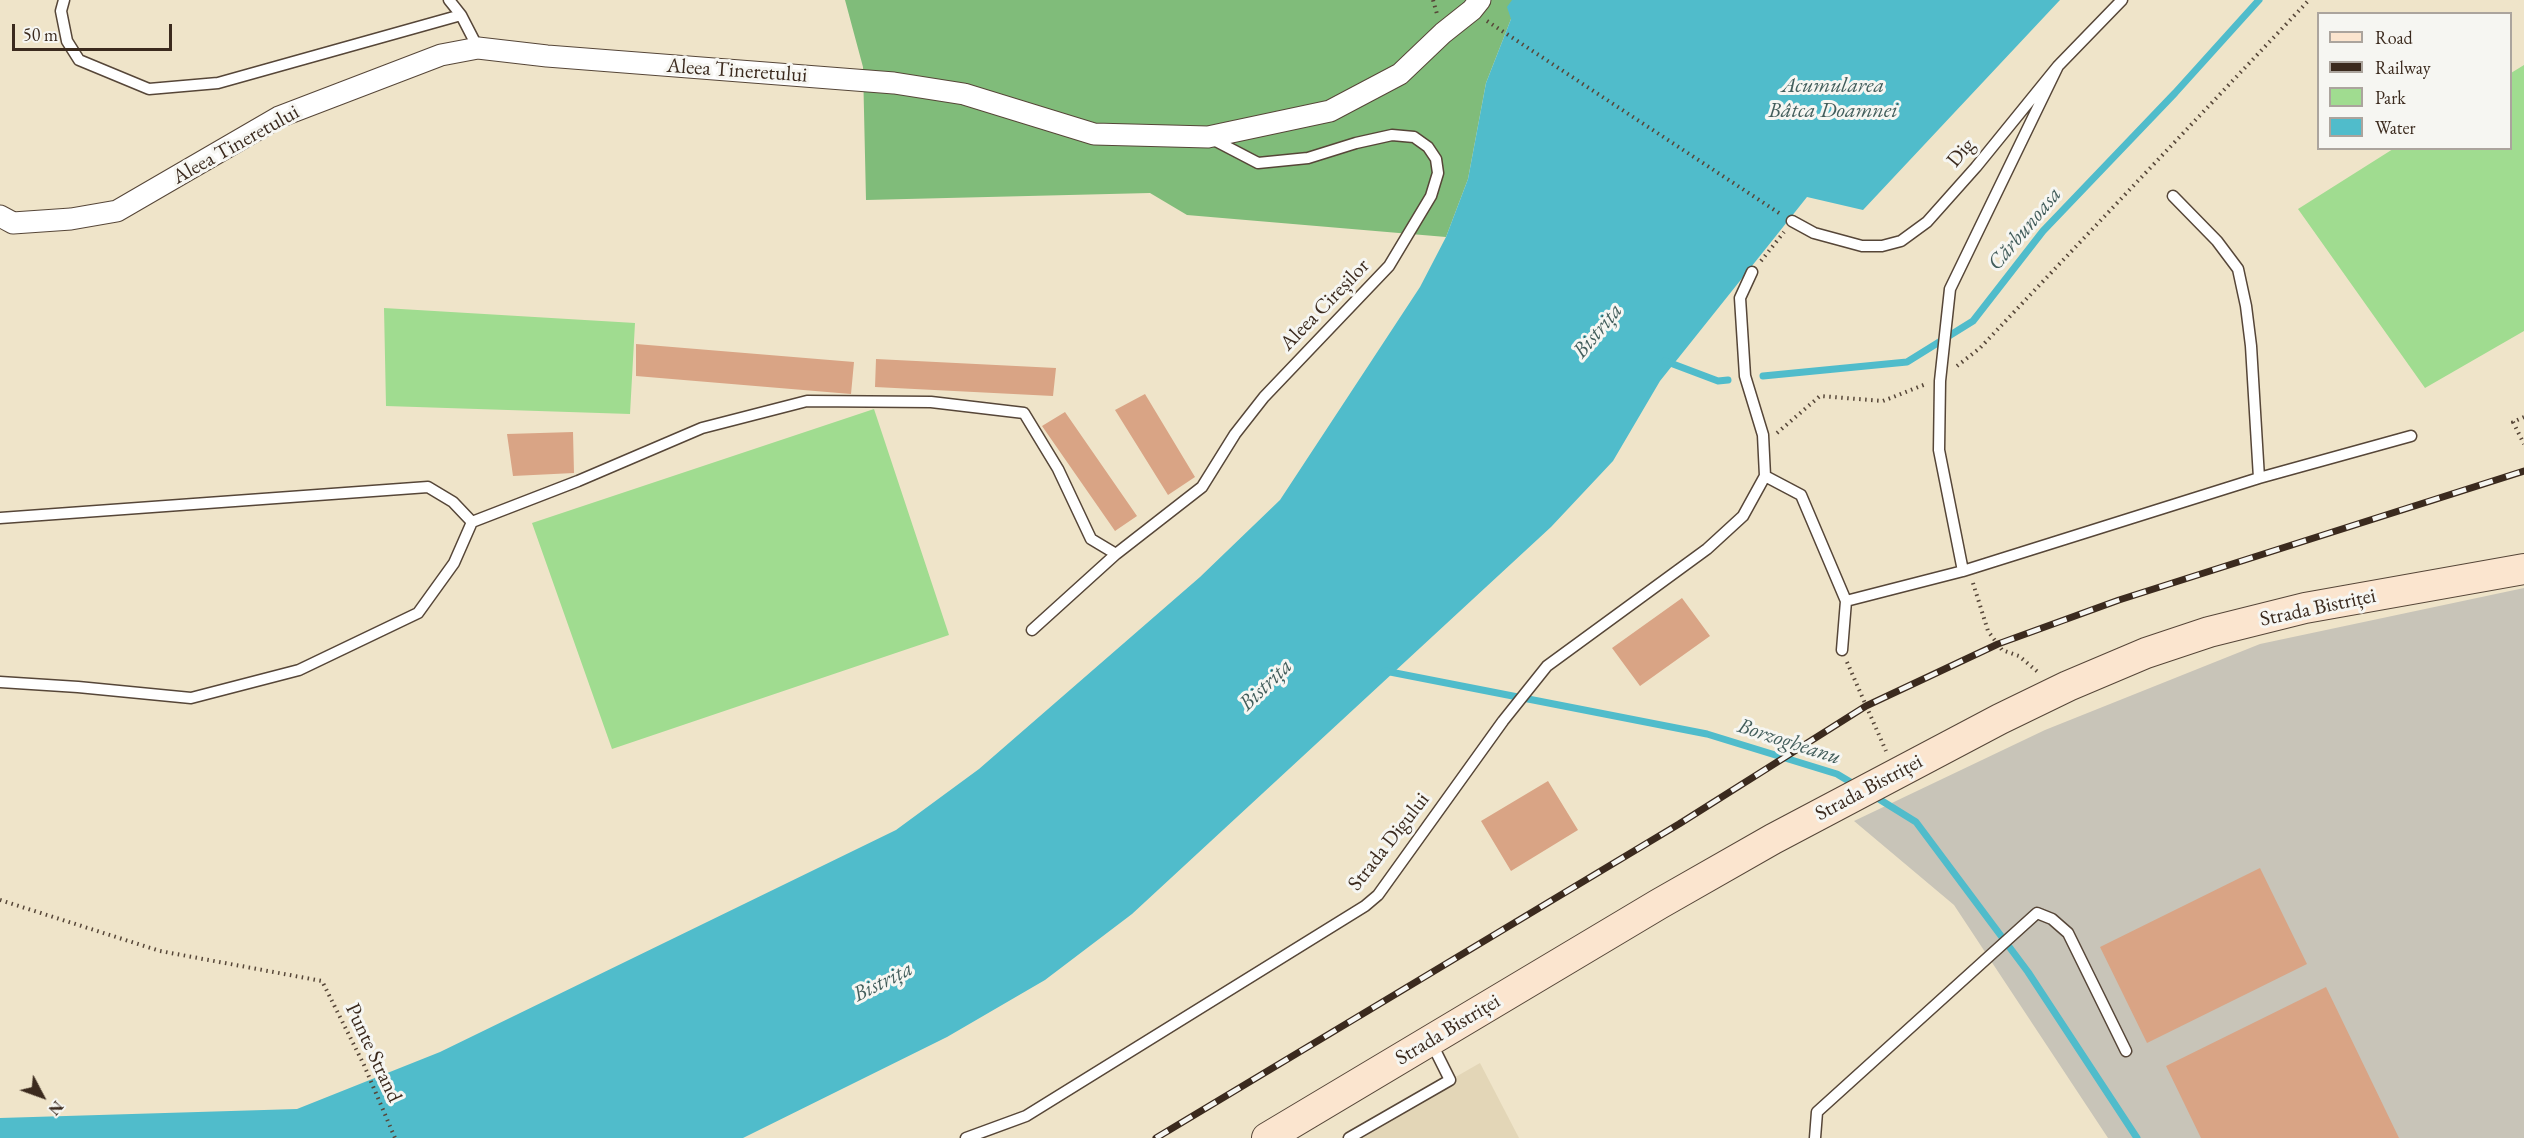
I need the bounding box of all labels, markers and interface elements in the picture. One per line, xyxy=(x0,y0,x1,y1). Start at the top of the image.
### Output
scale bar xyxy=(15,12,176,50)
legend xyxy=(2317,12,2512,150)
text: 50 m xyxy=(23,23,58,46)
text: Road xyxy=(2375,26,2413,49)
street label: Aleea Tineretului xyxy=(666,54,808,88)
text: Railway xyxy=(2375,56,2431,79)
water label: Acumularea Bâtca Doamnei xyxy=(1768,73,1898,124)
text: Park xyxy=(2375,86,2406,109)
street label: Aleea Tineretului xyxy=(168,100,304,190)
text: Water xyxy=(2375,116,2416,139)
street label: Dig xyxy=(1942,133,1980,173)
water label: Cărbunoasa xyxy=(1982,182,2068,276)
street label: Aleea Cireșilor xyxy=(1275,254,1375,356)
water label: Bistrița xyxy=(1567,298,1629,364)
street label: Strada Bistriței xyxy=(2258,583,2378,633)
water label: Bistrița xyxy=(1234,653,1298,717)
water label: Borzogheanu xyxy=(1734,713,1844,771)
street label: Strada Bistriței xyxy=(1811,749,1927,827)
street label: Strada Digului xyxy=(1343,788,1435,896)
water label: Bistrița xyxy=(849,956,917,1008)
street label: Strada Bistriței xyxy=(1391,989,1505,1071)
street label: Punte Strand xyxy=(339,1000,407,1106)
north arrow xyxy=(12,1066,72,1126)
text: N xyxy=(44,1096,68,1120)

